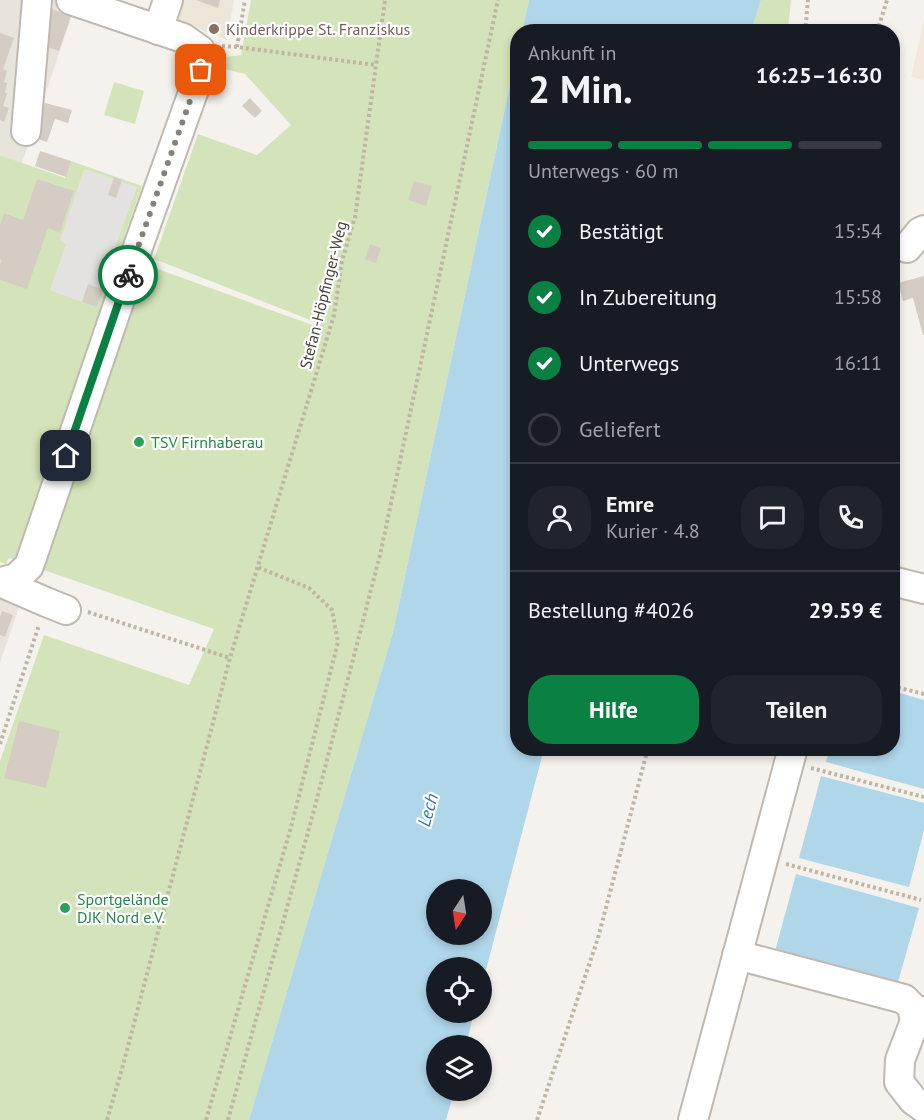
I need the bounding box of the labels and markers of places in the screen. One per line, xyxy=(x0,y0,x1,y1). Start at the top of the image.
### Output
place label: Kinderkrippe St. Franziskus xyxy=(226,19,411,39)
marker: Kinderkrippe St. Franziskus xyxy=(207,22,221,36)
pin xyxy=(175,44,226,95)
pin xyxy=(40,430,91,481)
place label: TSV Firnhaberau xyxy=(151,432,263,452)
marker: TSV Firnhaberau xyxy=(132,435,146,449)
place label: Sportgelände DJK Nord e.V. xyxy=(77,889,169,927)
marker: Sportgelände DJK Nord e.V. xyxy=(58,901,72,915)

